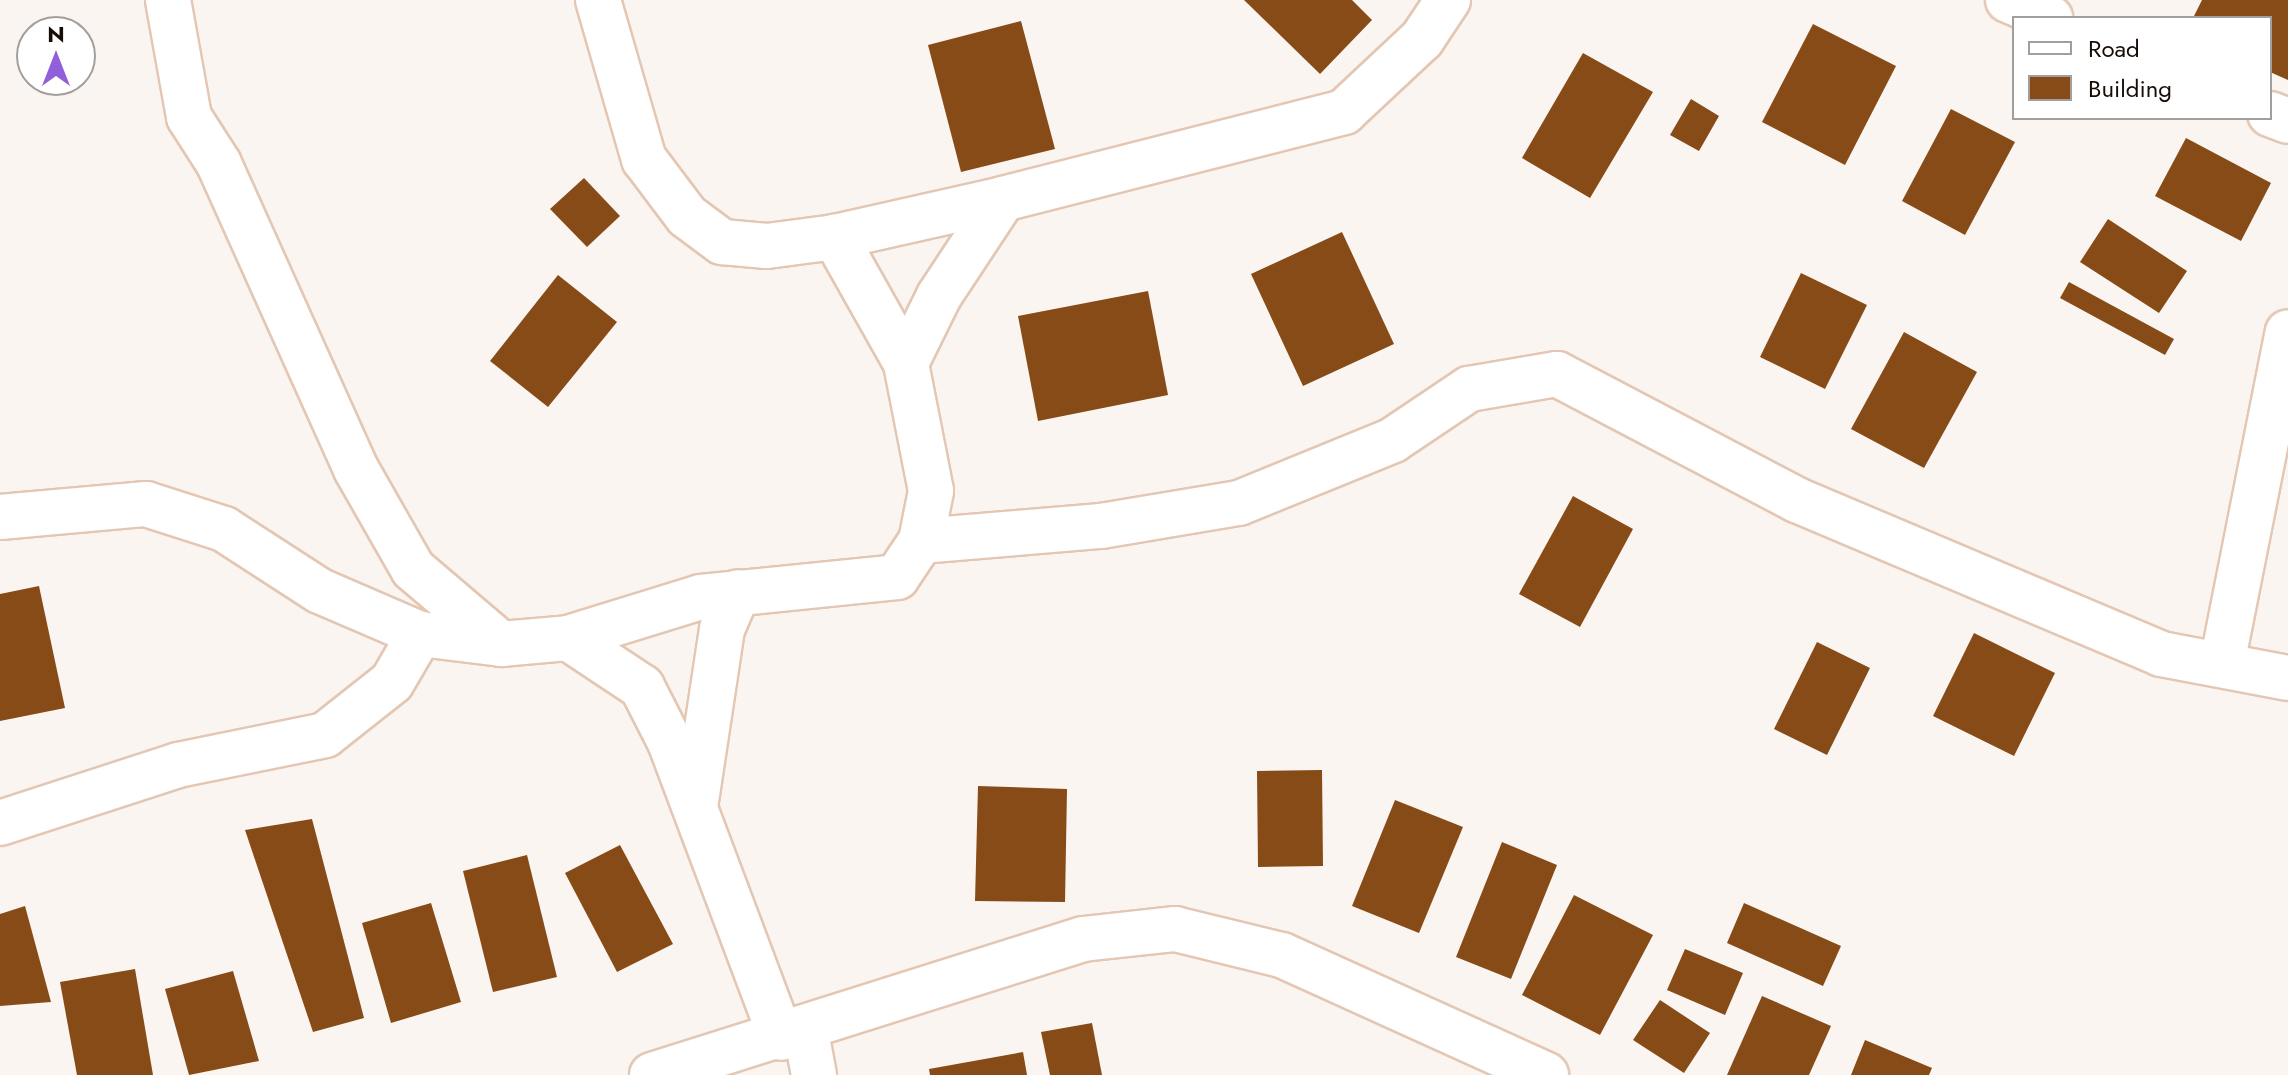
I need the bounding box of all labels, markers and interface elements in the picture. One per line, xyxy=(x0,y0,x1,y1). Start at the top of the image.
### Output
north arrow xyxy=(16,16,96,96)
legend xyxy=(2012,16,2272,120)
text: N xyxy=(47,18,65,50)
text: Road xyxy=(2088,31,2140,66)
text: Building xyxy=(2088,71,2172,106)

